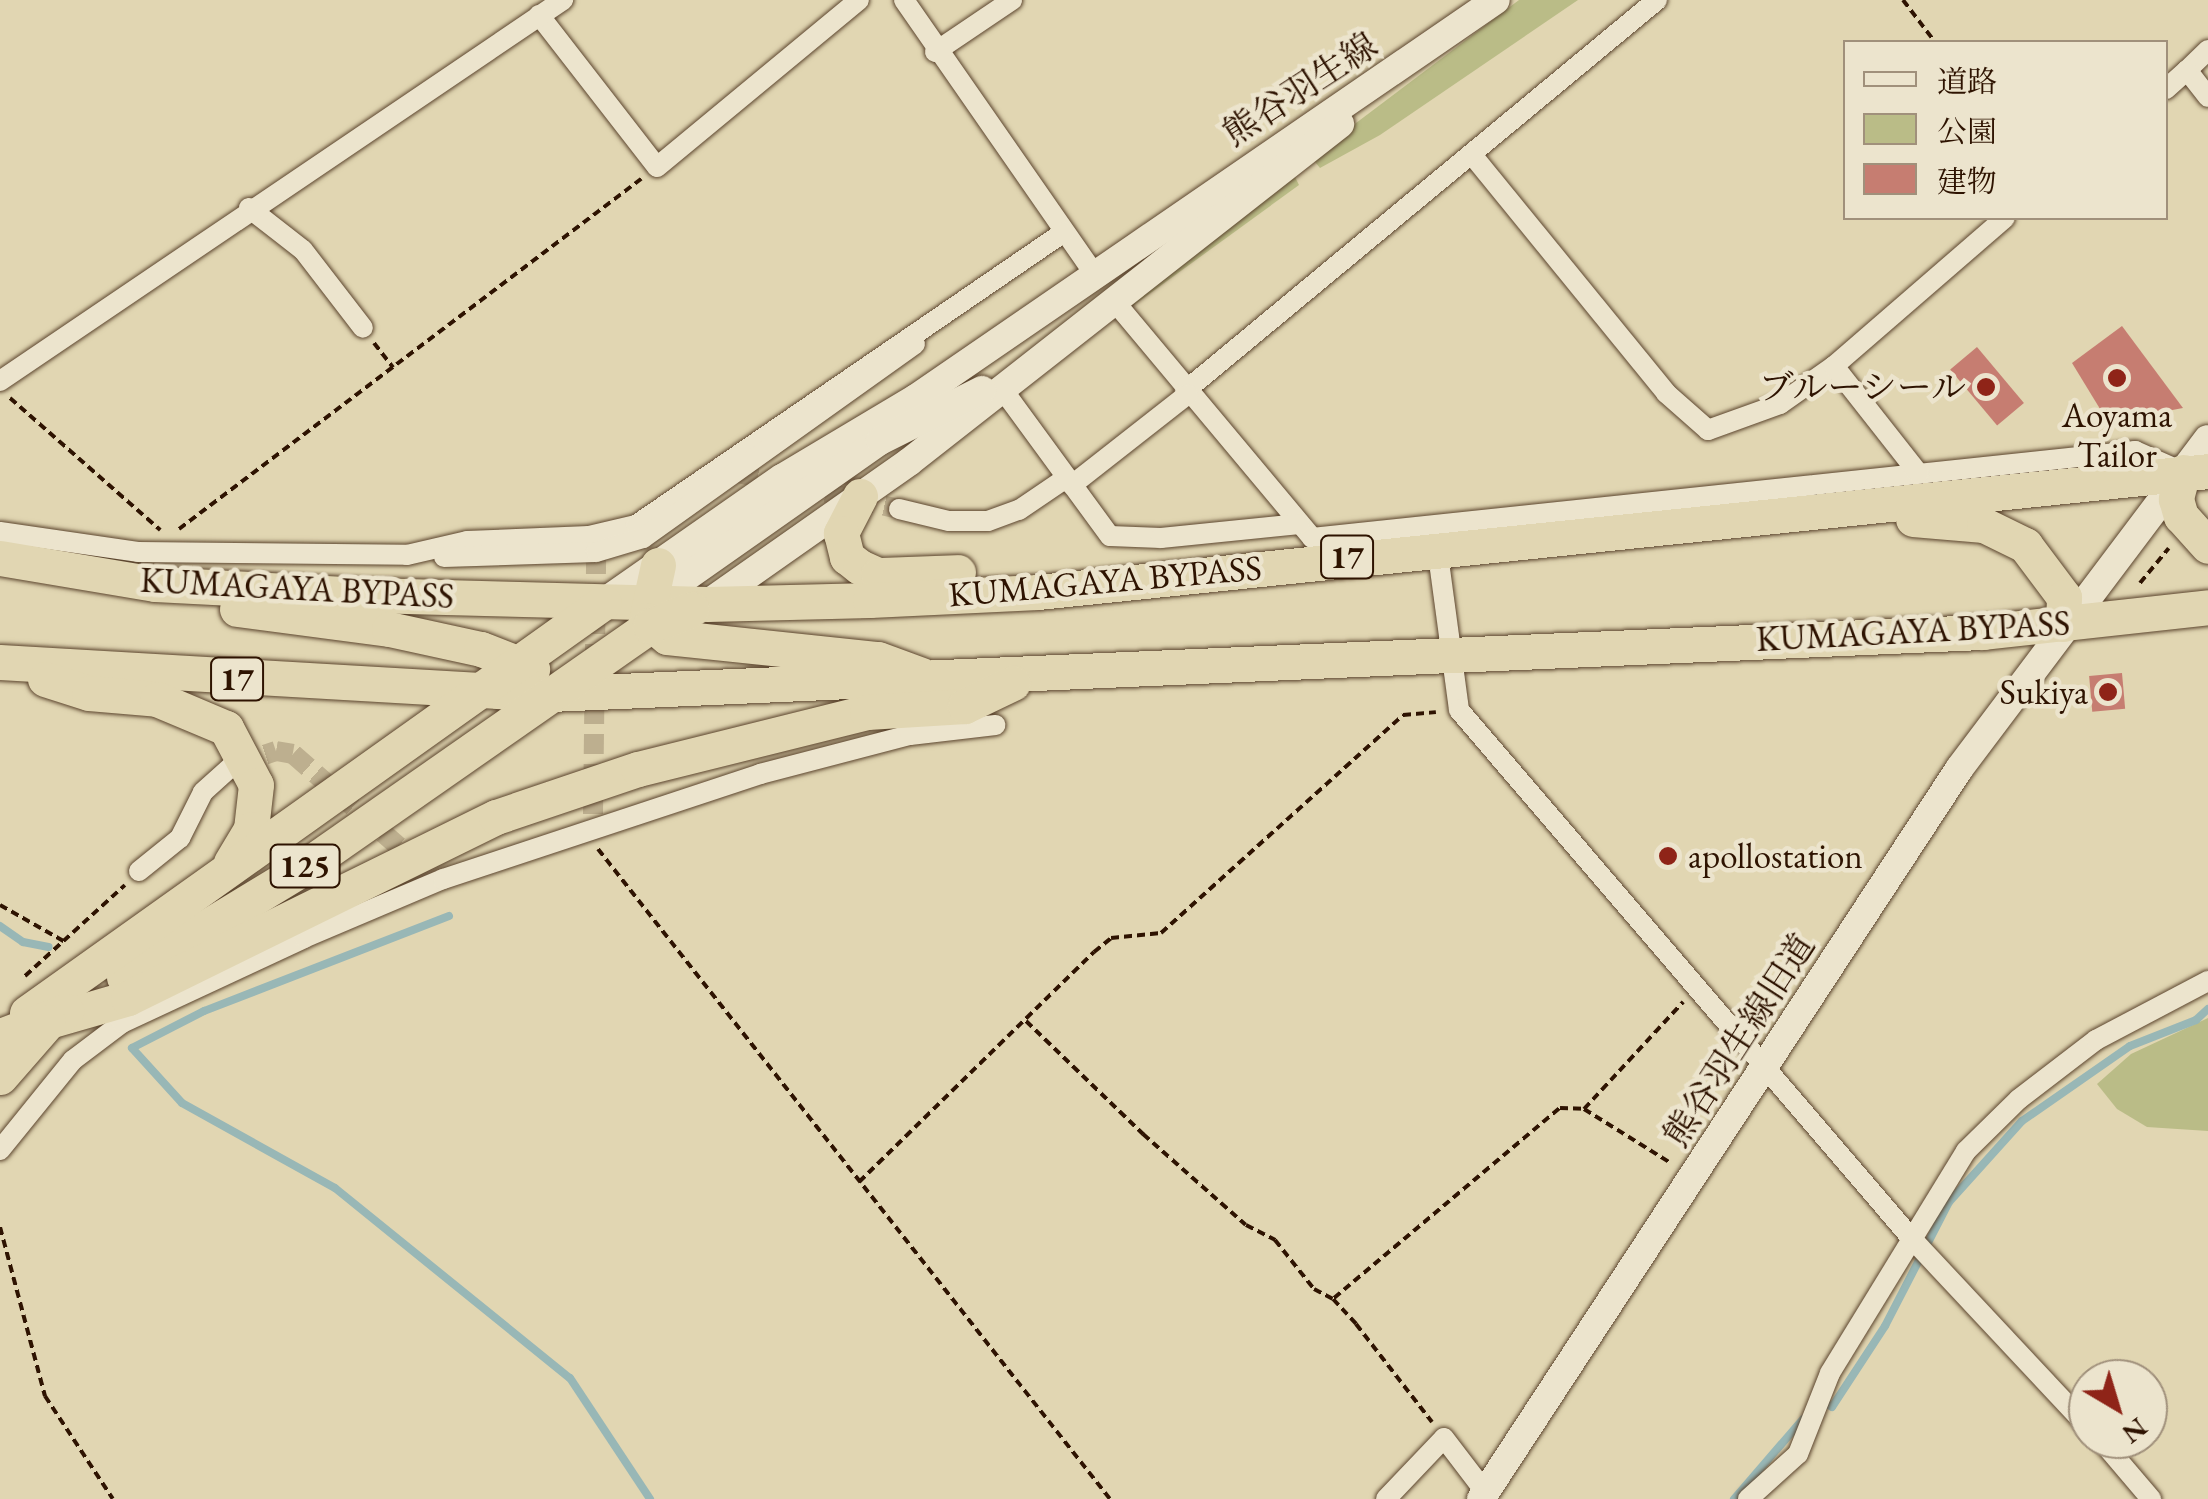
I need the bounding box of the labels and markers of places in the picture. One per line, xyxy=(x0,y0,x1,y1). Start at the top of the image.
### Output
place label: ブルーシール xyxy=(1756,366,1966,408)
marker: Aoyama Tailor xyxy=(2106,367,2128,389)
marker: ブルーシール xyxy=(1975,376,1997,398)
place label: Aoyama Tailor xyxy=(2062,394,2172,476)
place label: Sukiya xyxy=(2000,671,2088,713)
marker: Sukiya xyxy=(2097,681,2119,703)
place label: apollostation xyxy=(1688,835,1863,877)
marker: apollostation xyxy=(1657,845,1679,867)

